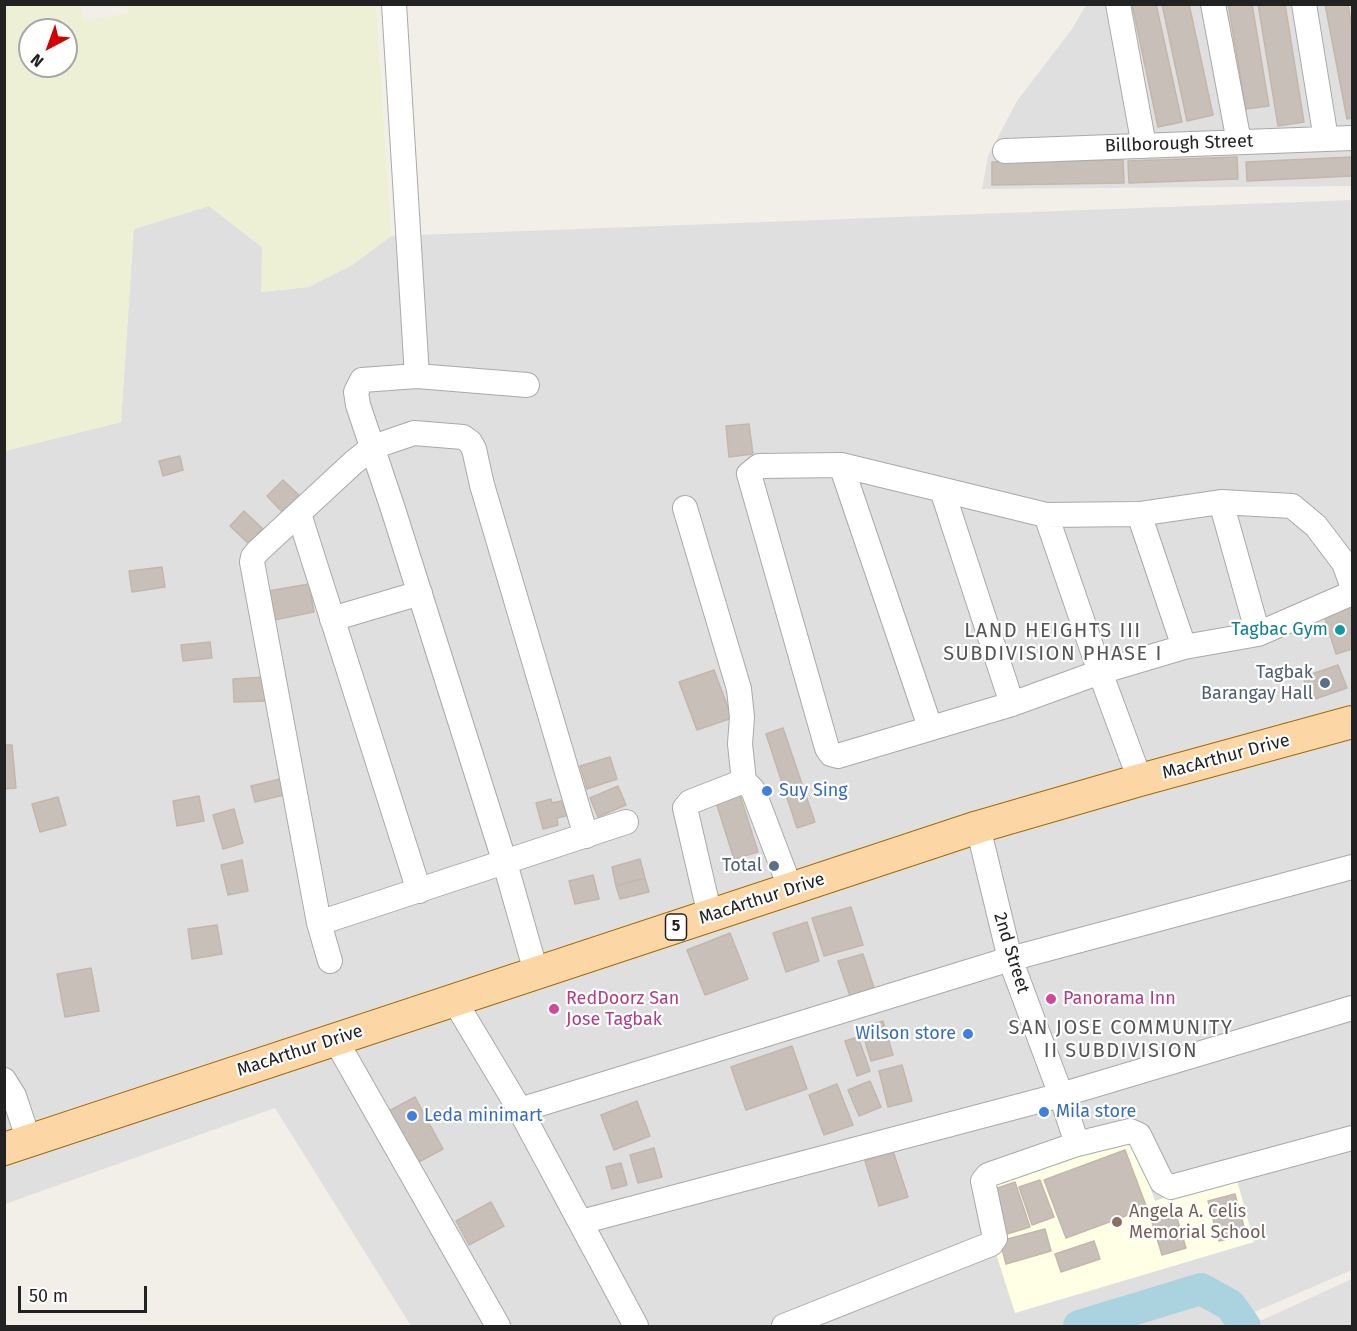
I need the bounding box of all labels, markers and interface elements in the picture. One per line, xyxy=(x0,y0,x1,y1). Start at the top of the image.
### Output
north arrow xyxy=(18,18,78,78)
text: N xyxy=(27,50,47,71)
street label: Billborough Street xyxy=(1104,131,1254,157)
district label: LAND HEIGHTS III SUBDIVISION PHASE I xyxy=(943,619,1163,666)
place label: Tagbac Gym xyxy=(1231,619,1328,641)
marker: Tagbac Gym xyxy=(1333,623,1347,637)
place label: Tagbak Barangay Hall xyxy=(1201,662,1313,704)
marker: Tagbak Barangay Hall xyxy=(1318,676,1332,690)
street label: MacArthur Drive xyxy=(1160,730,1292,784)
place label: Suy Sing xyxy=(779,780,848,802)
marker: Suy Sing xyxy=(760,784,774,798)
place label: Total xyxy=(722,855,762,877)
marker: Total xyxy=(767,859,781,873)
street label: MacArthur Drive xyxy=(696,868,828,930)
street label: 2nd Street xyxy=(988,910,1034,996)
road number: 5 xyxy=(666,914,686,940)
place label: RedDoorz San Jose Tagbak xyxy=(566,988,679,1030)
place label: Panorama Inn xyxy=(1063,988,1176,1010)
marker: Panorama Inn xyxy=(1044,992,1058,1006)
marker: RedDoorz San Jose Tagbak xyxy=(547,1002,561,1016)
district label: SAN JOSE COMMUNITY II SUBDIVISION xyxy=(1009,1016,1233,1063)
street label: MacArthur Drive xyxy=(234,1020,366,1082)
place label: Wilson store xyxy=(855,1023,956,1045)
marker: Wilson store xyxy=(961,1027,975,1041)
place label: Mila store xyxy=(1056,1101,1136,1123)
place label: Leda minimart xyxy=(424,1105,542,1127)
marker: Mila store xyxy=(1037,1105,1051,1119)
marker: Leda minimart xyxy=(405,1109,419,1123)
place label: Angela A. Celis Memorial School xyxy=(1129,1201,1266,1244)
marker: Angela A. Celis Memorial School xyxy=(1110,1215,1124,1229)
scale bar xyxy=(21,1274,150,1312)
text: 50 m xyxy=(29,1285,68,1307)

